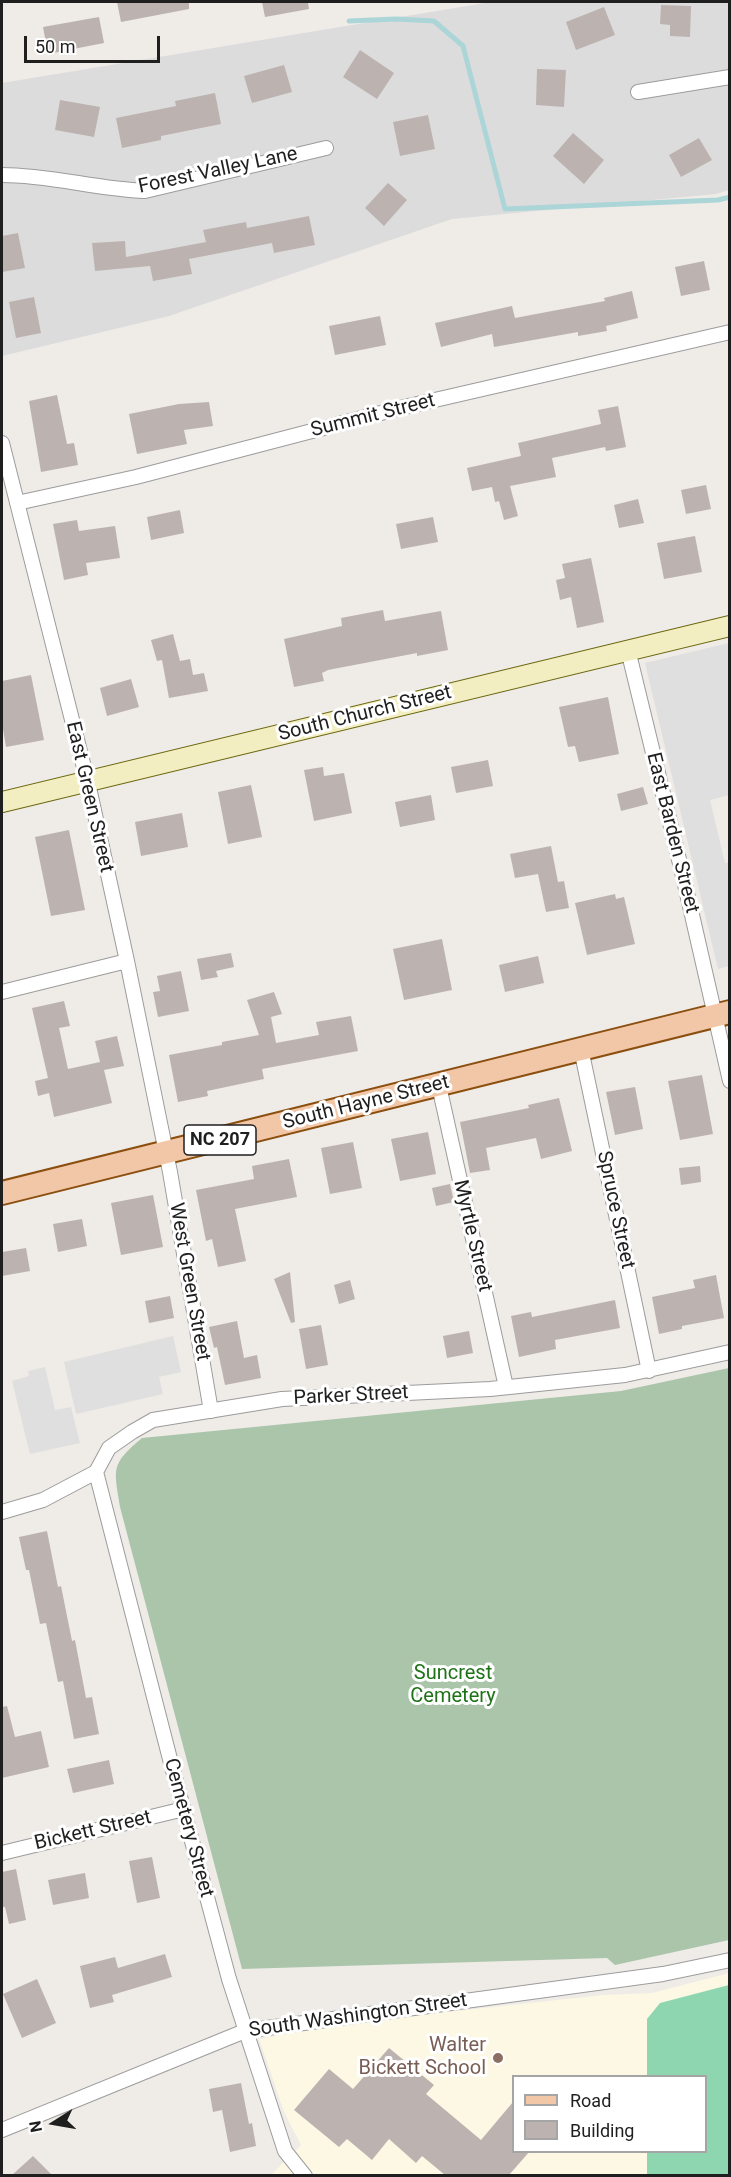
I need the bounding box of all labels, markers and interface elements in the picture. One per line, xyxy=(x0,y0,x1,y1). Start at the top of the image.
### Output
scale bar xyxy=(27,24,164,62)
text: 50 m xyxy=(35,36,75,57)
street label: Forest Valley Lane xyxy=(136,142,300,200)
street label: Summit Street xyxy=(308,389,438,443)
street label: South Church Street xyxy=(276,681,454,747)
street label: East Green Street xyxy=(60,719,118,875)
street label: East Barden Street xyxy=(640,750,704,916)
street label: South Hayne Street xyxy=(280,1071,452,1135)
road number: NC 207 xyxy=(184,1125,256,1155)
street label: Spruce Street xyxy=(591,1149,639,1271)
street label: Myrtle Street xyxy=(447,1178,497,1294)
street label: West Green Street xyxy=(163,1201,215,1363)
street label: Parker Street xyxy=(293,1381,409,1411)
park label: Suncrest Cemetery xyxy=(410,1662,496,1709)
street label: Cemetery Street xyxy=(158,1756,218,1900)
street label: Bickett Street xyxy=(32,1806,154,1856)
street label: South Washington Street xyxy=(247,1989,469,2043)
place label: Walter Bickett School xyxy=(359,2034,486,2081)
marker: Walter Bickett School xyxy=(491,2051,505,2065)
legend xyxy=(512,2075,707,2153)
text: Road xyxy=(570,2090,611,2111)
north arrow xyxy=(24,2093,84,2153)
text: N xyxy=(25,2119,46,2134)
text: Building xyxy=(570,2120,634,2141)

